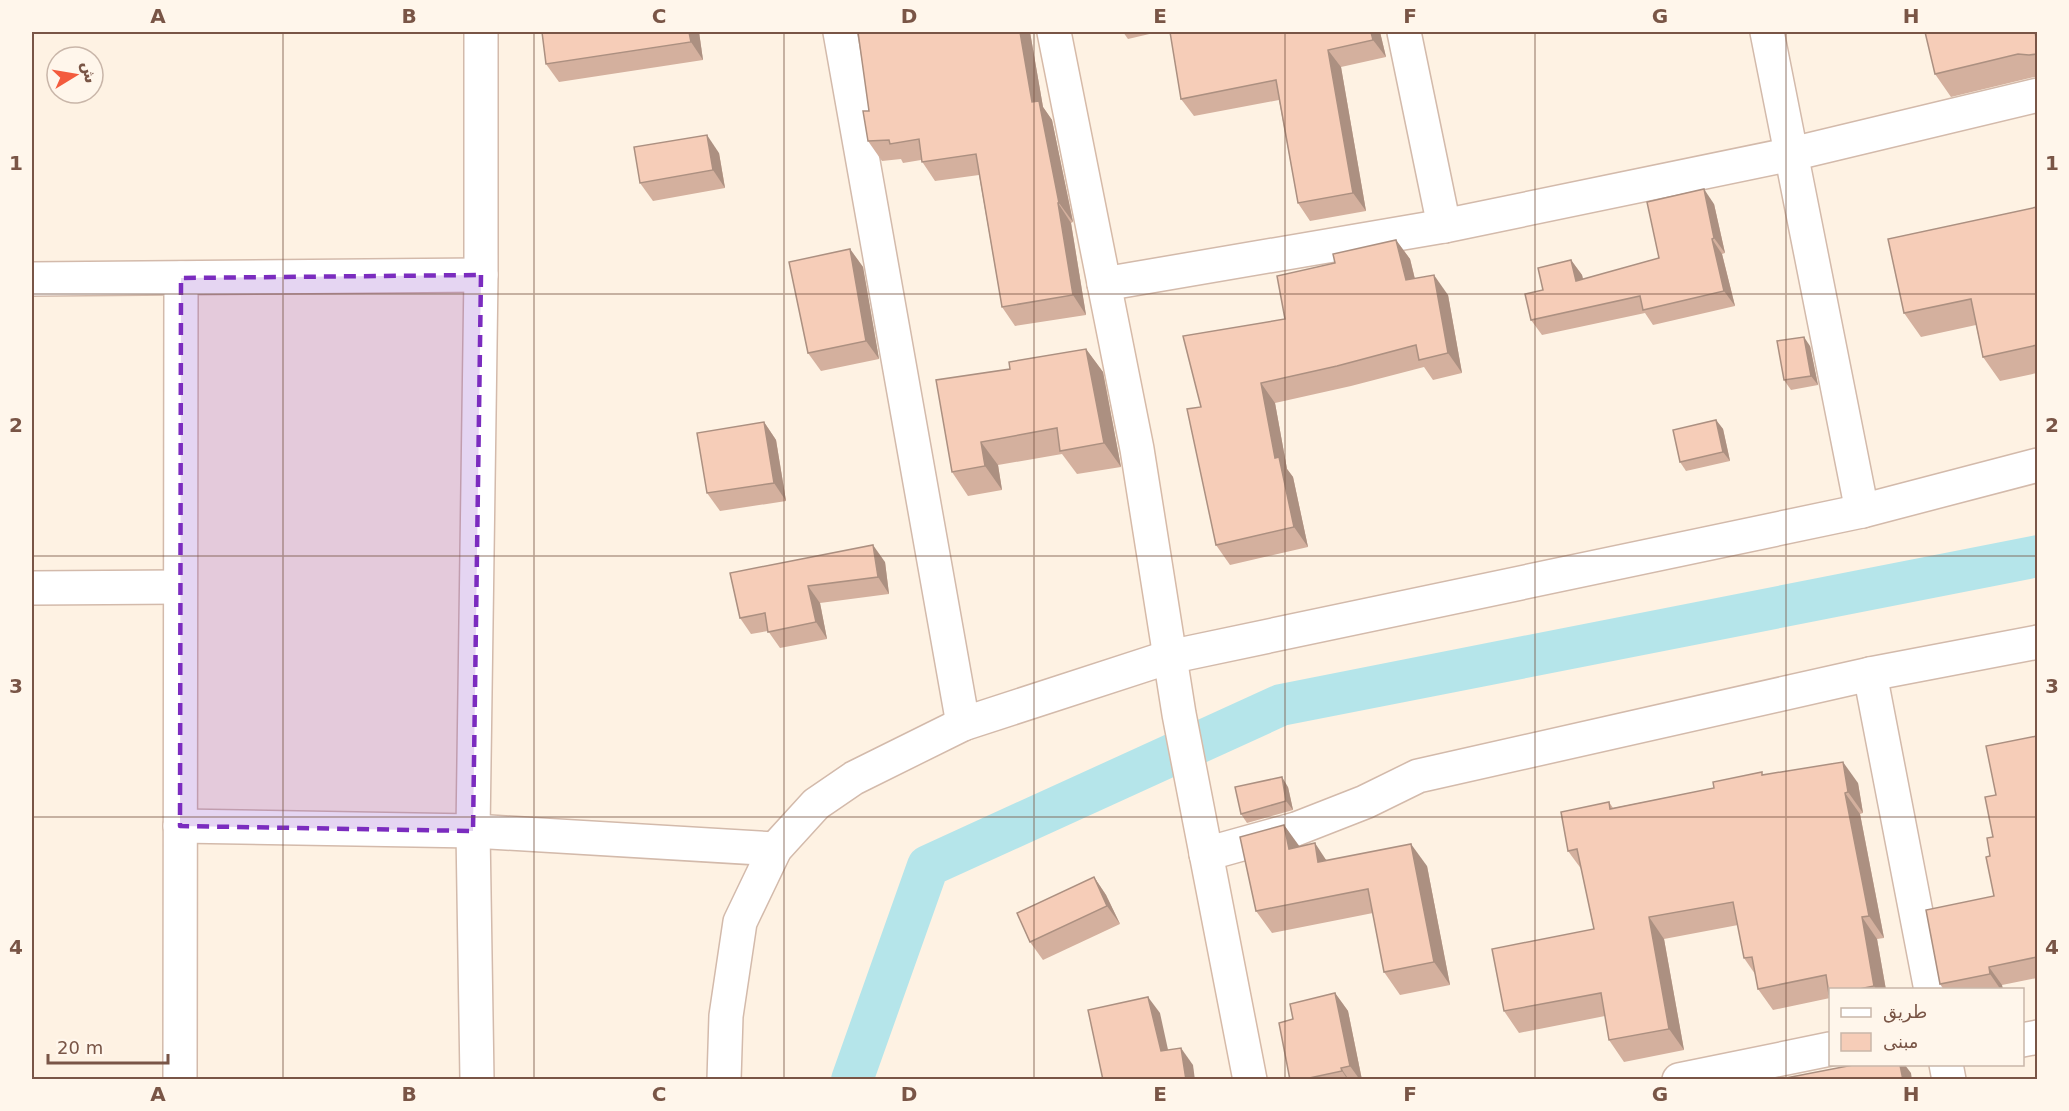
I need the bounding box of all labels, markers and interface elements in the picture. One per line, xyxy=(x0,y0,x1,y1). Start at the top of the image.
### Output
text: A xyxy=(150,4,166,28)
text: B xyxy=(401,4,417,28)
text: C xyxy=(652,4,666,28)
text: D xyxy=(901,4,917,28)
text: E xyxy=(1153,4,1167,28)
text: F xyxy=(1403,4,1417,28)
text: G xyxy=(1652,4,1668,28)
text: H xyxy=(1903,4,1919,28)
north arrow xyxy=(45,45,105,105)
text: ش xyxy=(78,60,101,85)
text: 1 xyxy=(9,151,23,175)
text: 1 xyxy=(2045,151,2059,175)
text: 2 xyxy=(9,413,23,437)
text: 2 xyxy=(2045,413,2059,437)
text: 3 xyxy=(9,674,23,698)
text: 3 xyxy=(2045,674,2059,698)
text: 4 xyxy=(9,935,23,959)
text: 4 xyxy=(2045,935,2059,959)
legend xyxy=(1829,988,2024,1066)
text: طريق xyxy=(1883,1001,1927,1023)
scale bar xyxy=(48,1027,168,1065)
text: مبنى xyxy=(1883,1031,1919,1052)
text: 20 m xyxy=(57,1037,103,1058)
text: A xyxy=(150,1082,166,1106)
text: B xyxy=(401,1082,417,1106)
text: C xyxy=(652,1082,666,1106)
text: D xyxy=(901,1082,917,1106)
text: E xyxy=(1153,1082,1167,1106)
text: F xyxy=(1403,1082,1417,1106)
text: G xyxy=(1652,1082,1668,1106)
text: H xyxy=(1903,1082,1919,1106)

